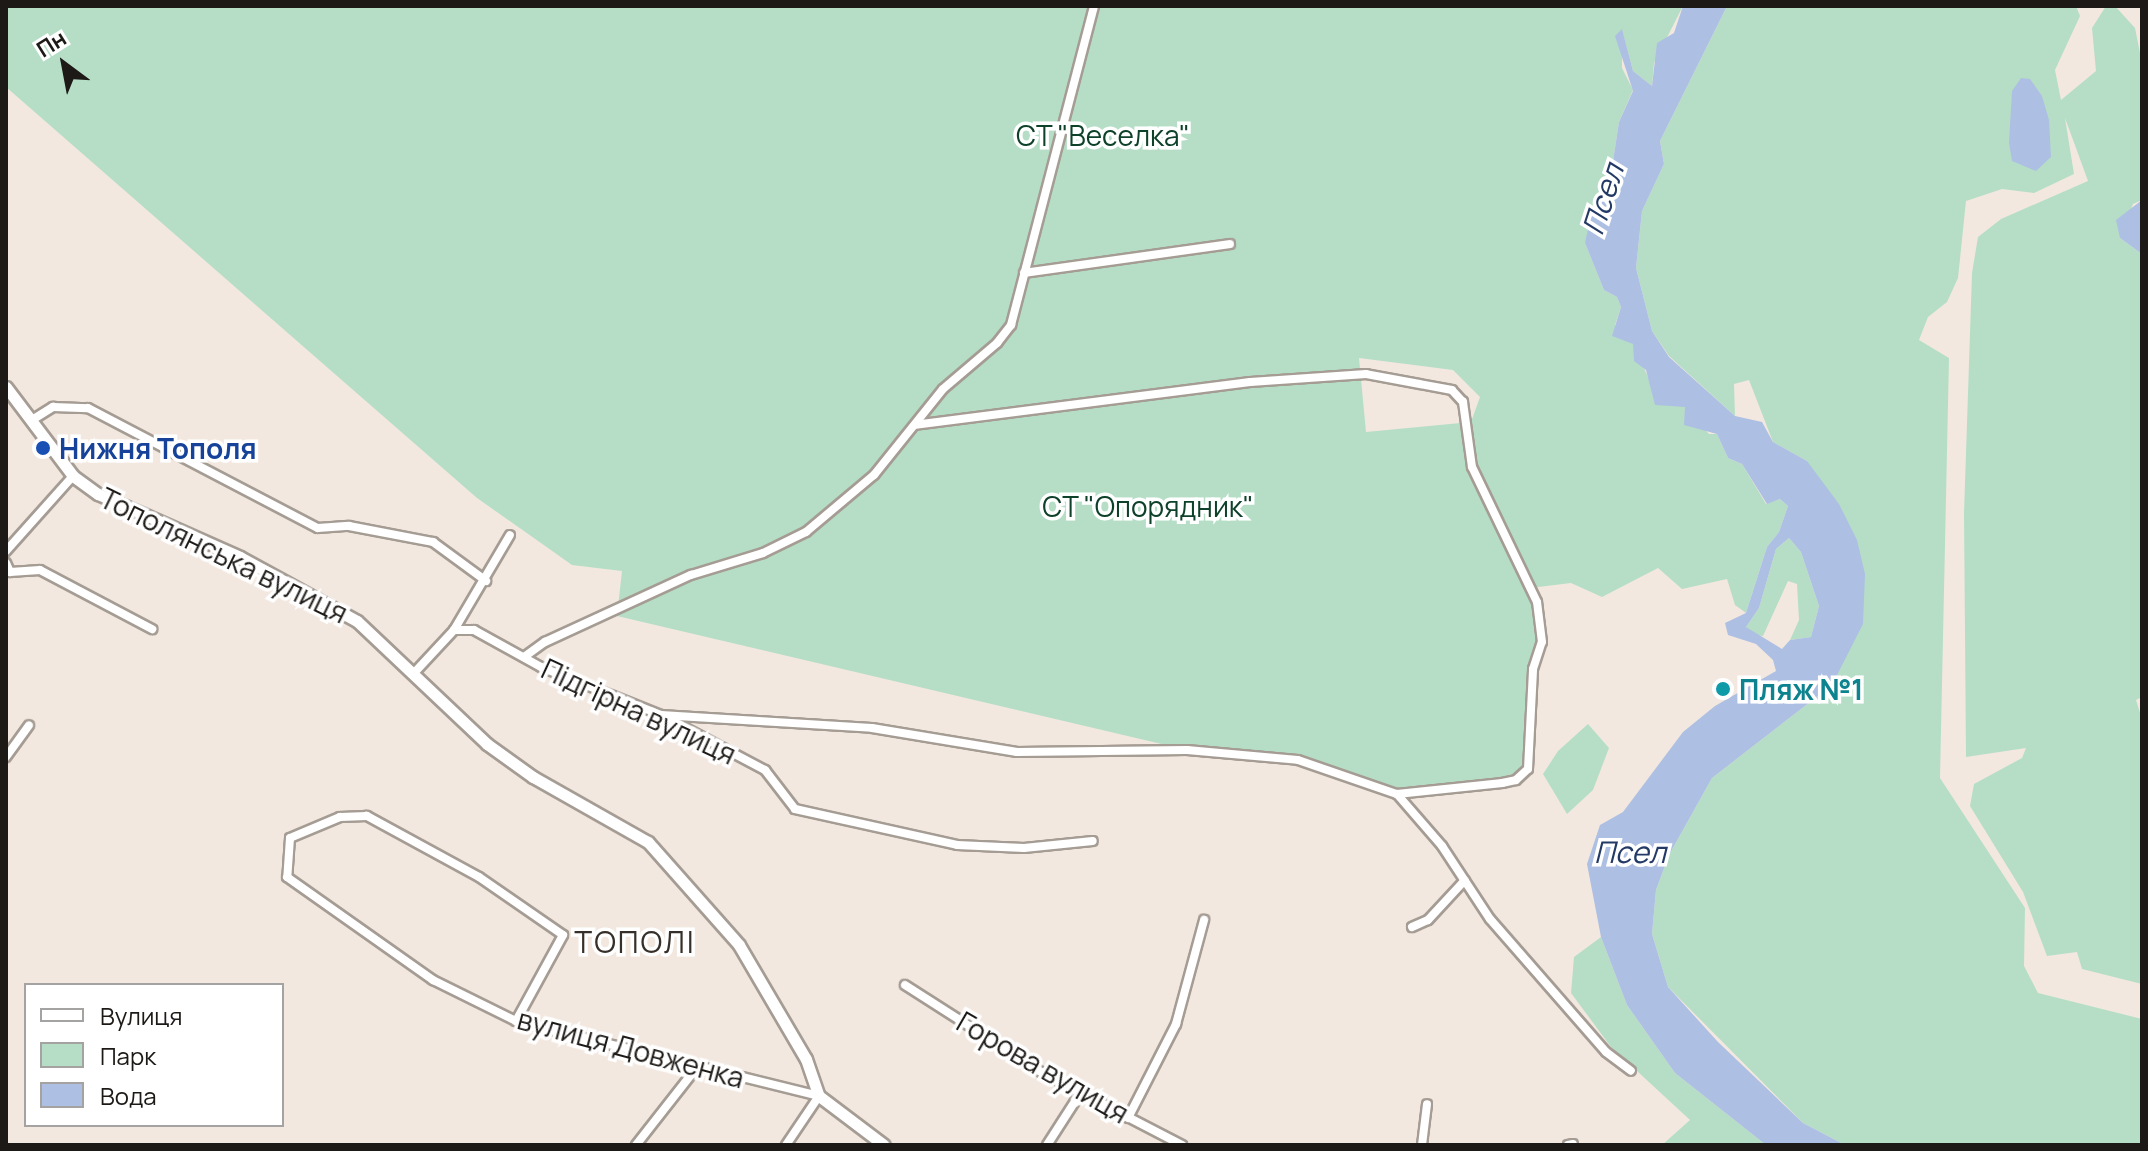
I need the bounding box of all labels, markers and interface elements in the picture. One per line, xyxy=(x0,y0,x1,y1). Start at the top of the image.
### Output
text: Пн xyxy=(31,23,72,64)
north arrow xyxy=(24,24,104,104)
park label: СТ "Веселка" xyxy=(1016,118,1190,152)
water label: Псел xyxy=(1575,159,1631,239)
place label: Нижня Тополя xyxy=(59,431,257,465)
marker: Нижня Тополя xyxy=(34,439,52,457)
street label: Тополянська вулиця xyxy=(95,480,353,630)
park label: СТ "Опорядник" xyxy=(1042,489,1254,523)
street label: Підгірна вулиця xyxy=(537,651,741,771)
place label: Пляж №1 xyxy=(1739,672,1864,706)
marker: Пляж №1 xyxy=(1714,680,1732,698)
water label: Псел xyxy=(1594,834,1666,870)
district label: ТОПОЛІ xyxy=(574,924,696,960)
legend xyxy=(24,983,284,1127)
text: Вулиця xyxy=(100,999,182,1032)
street label: вулиця Довженка xyxy=(514,1002,748,1094)
street label: Горова вулиця xyxy=(951,1004,1135,1130)
text: Парк xyxy=(100,1039,156,1072)
text: Вода xyxy=(100,1079,157,1112)

